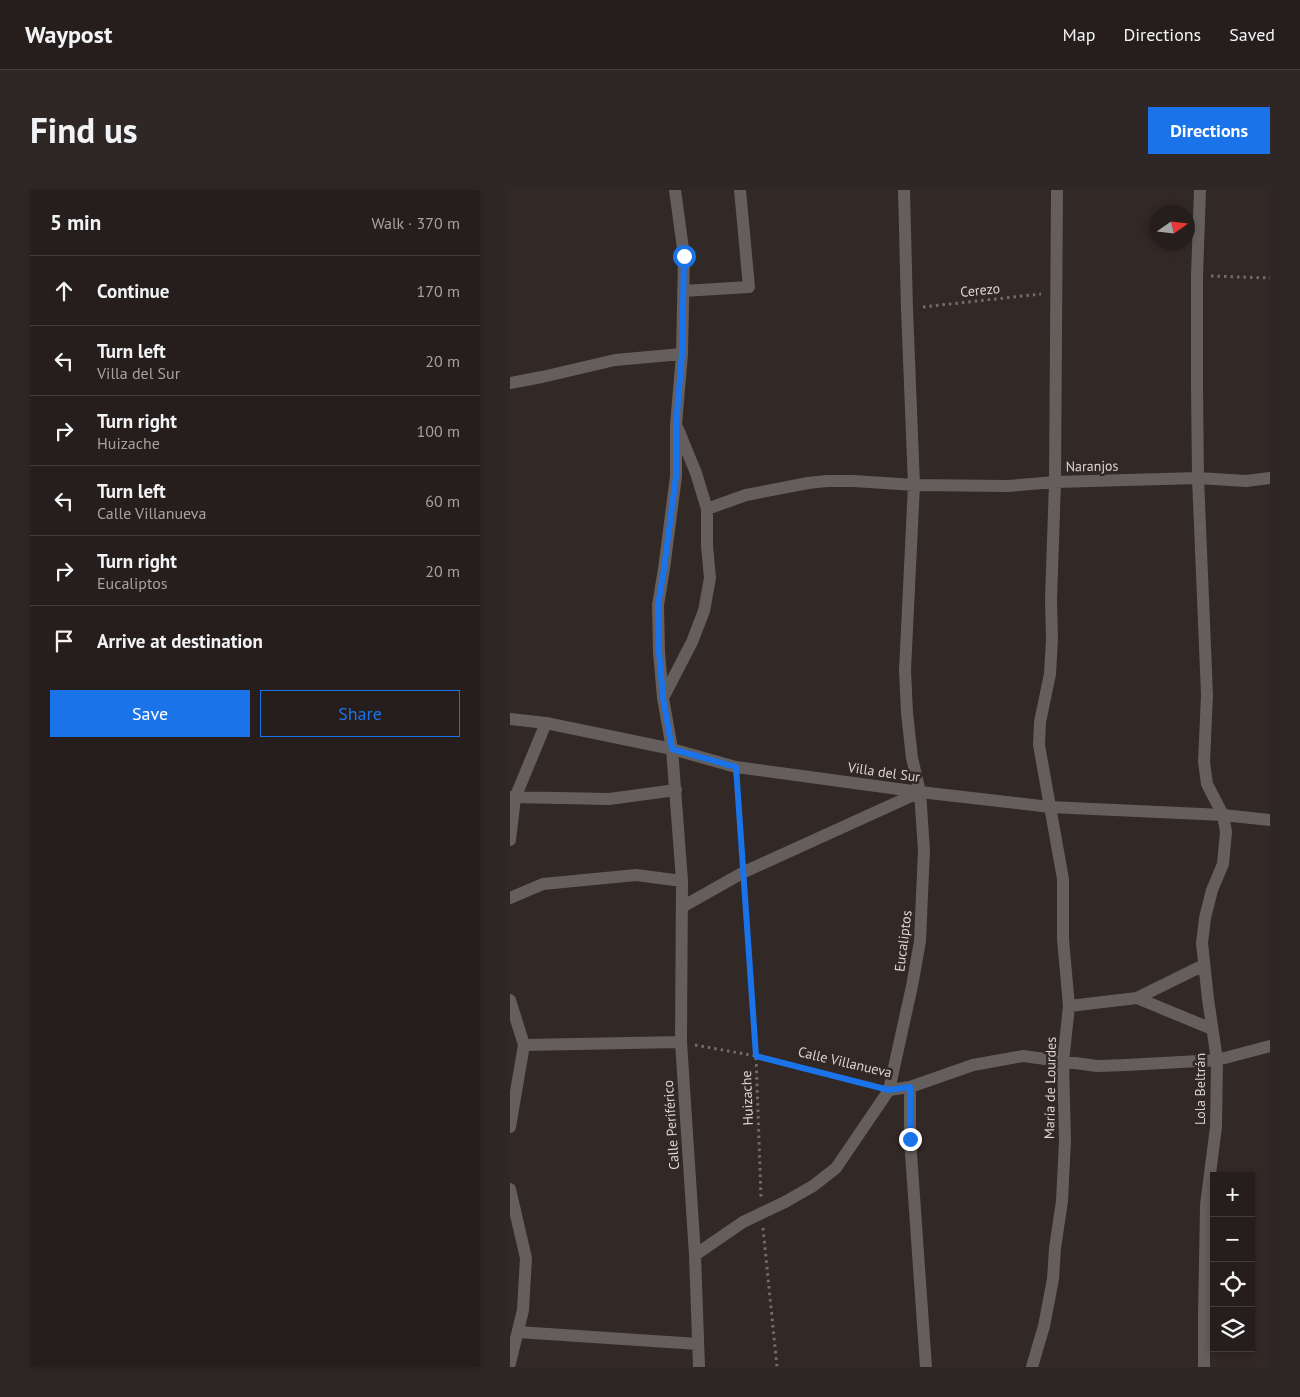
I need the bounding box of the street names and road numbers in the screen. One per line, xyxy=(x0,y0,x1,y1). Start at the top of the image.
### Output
street label: Cerezo xyxy=(959,279,1001,301)
street label: Naranjos xyxy=(1065,457,1119,475)
street label: Villa del Sur xyxy=(846,758,922,786)
street label: Eucaliptos xyxy=(890,909,916,973)
street label: María de Lourdes xyxy=(1040,1037,1060,1139)
street label: Calle Villanueva xyxy=(796,1042,894,1082)
street label: Lola Beltrán xyxy=(1191,1053,1209,1125)
street label: Huizache xyxy=(737,1070,757,1126)
street label: Calle Periférico xyxy=(659,1079,683,1171)

